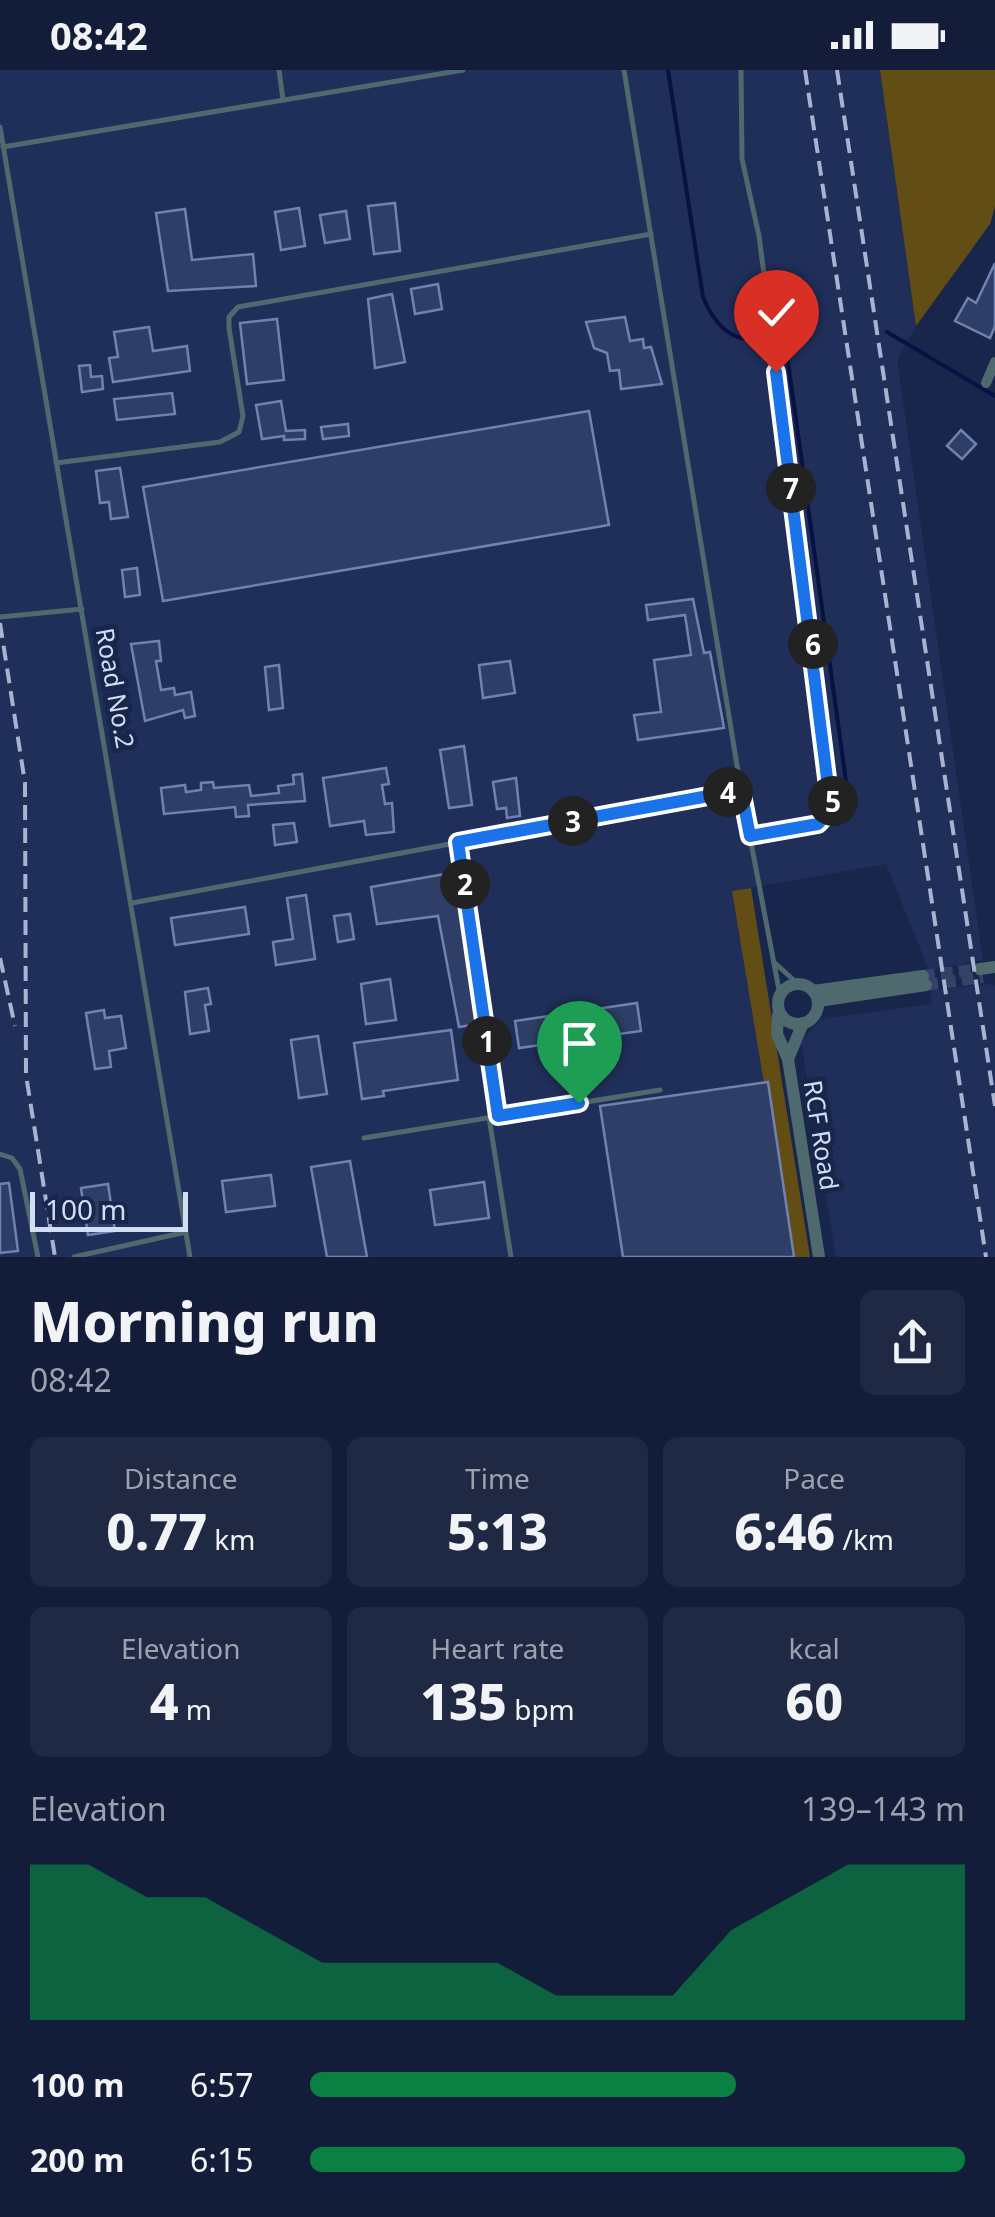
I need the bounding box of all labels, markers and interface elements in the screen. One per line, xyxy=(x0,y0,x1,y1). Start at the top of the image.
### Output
text: 08:42 xyxy=(50,9,148,61)
pin xyxy=(734,270,819,373)
icon: check xyxy=(749,285,804,340)
pin: 7 xyxy=(766,463,816,513)
text: 7 xyxy=(783,469,799,507)
pin: 6 xyxy=(788,619,838,669)
street label: Road No.2 xyxy=(89,625,143,751)
text: 6 xyxy=(805,625,821,663)
pin: 4 xyxy=(703,767,753,817)
text: 4 xyxy=(720,773,736,811)
pin: 5 xyxy=(808,776,858,826)
text: 5 xyxy=(825,782,841,820)
pin: 3 xyxy=(548,796,598,846)
text: 3 xyxy=(565,802,581,840)
pin: 2 xyxy=(440,859,490,909)
text: 2 xyxy=(457,865,473,903)
pin xyxy=(537,1001,622,1104)
pin: 1 xyxy=(462,1016,512,1066)
icon: arrive xyxy=(552,1016,607,1071)
text: 1 xyxy=(479,1022,495,1060)
street label: RCF Road xyxy=(797,1078,847,1192)
scale bar xyxy=(30,1187,188,1232)
text: 100 m xyxy=(45,1190,127,1228)
text: Morning run xyxy=(30,1283,379,1358)
button: share xyxy=(860,1290,965,1395)
text: 08:42 xyxy=(30,1358,112,1401)
text: Distance xyxy=(124,1459,238,1497)
text: Time xyxy=(465,1459,530,1497)
text: Pace xyxy=(783,1459,845,1497)
text: 0.77 xyxy=(106,1497,207,1565)
text: 5:13 xyxy=(447,1497,548,1565)
text: 6:46 xyxy=(734,1497,835,1565)
text: km xyxy=(207,1520,256,1558)
text: /km xyxy=(835,1520,894,1558)
text: Elevation xyxy=(121,1629,241,1667)
text: Heart rate xyxy=(431,1629,564,1667)
text: kcal xyxy=(788,1629,840,1667)
text: 4 xyxy=(150,1667,179,1735)
text: 135 xyxy=(420,1667,507,1735)
text: 60 xyxy=(785,1667,843,1735)
text: m xyxy=(179,1690,212,1728)
text: bpm xyxy=(507,1690,575,1728)
text: Elevation xyxy=(30,1787,167,1830)
text: 139–143 m xyxy=(801,1787,965,1830)
text: 100 m xyxy=(30,2063,124,2106)
text: 6:57 xyxy=(190,2063,254,2106)
text: 200 m xyxy=(30,2138,124,2181)
text: 6:15 xyxy=(190,2138,254,2181)

